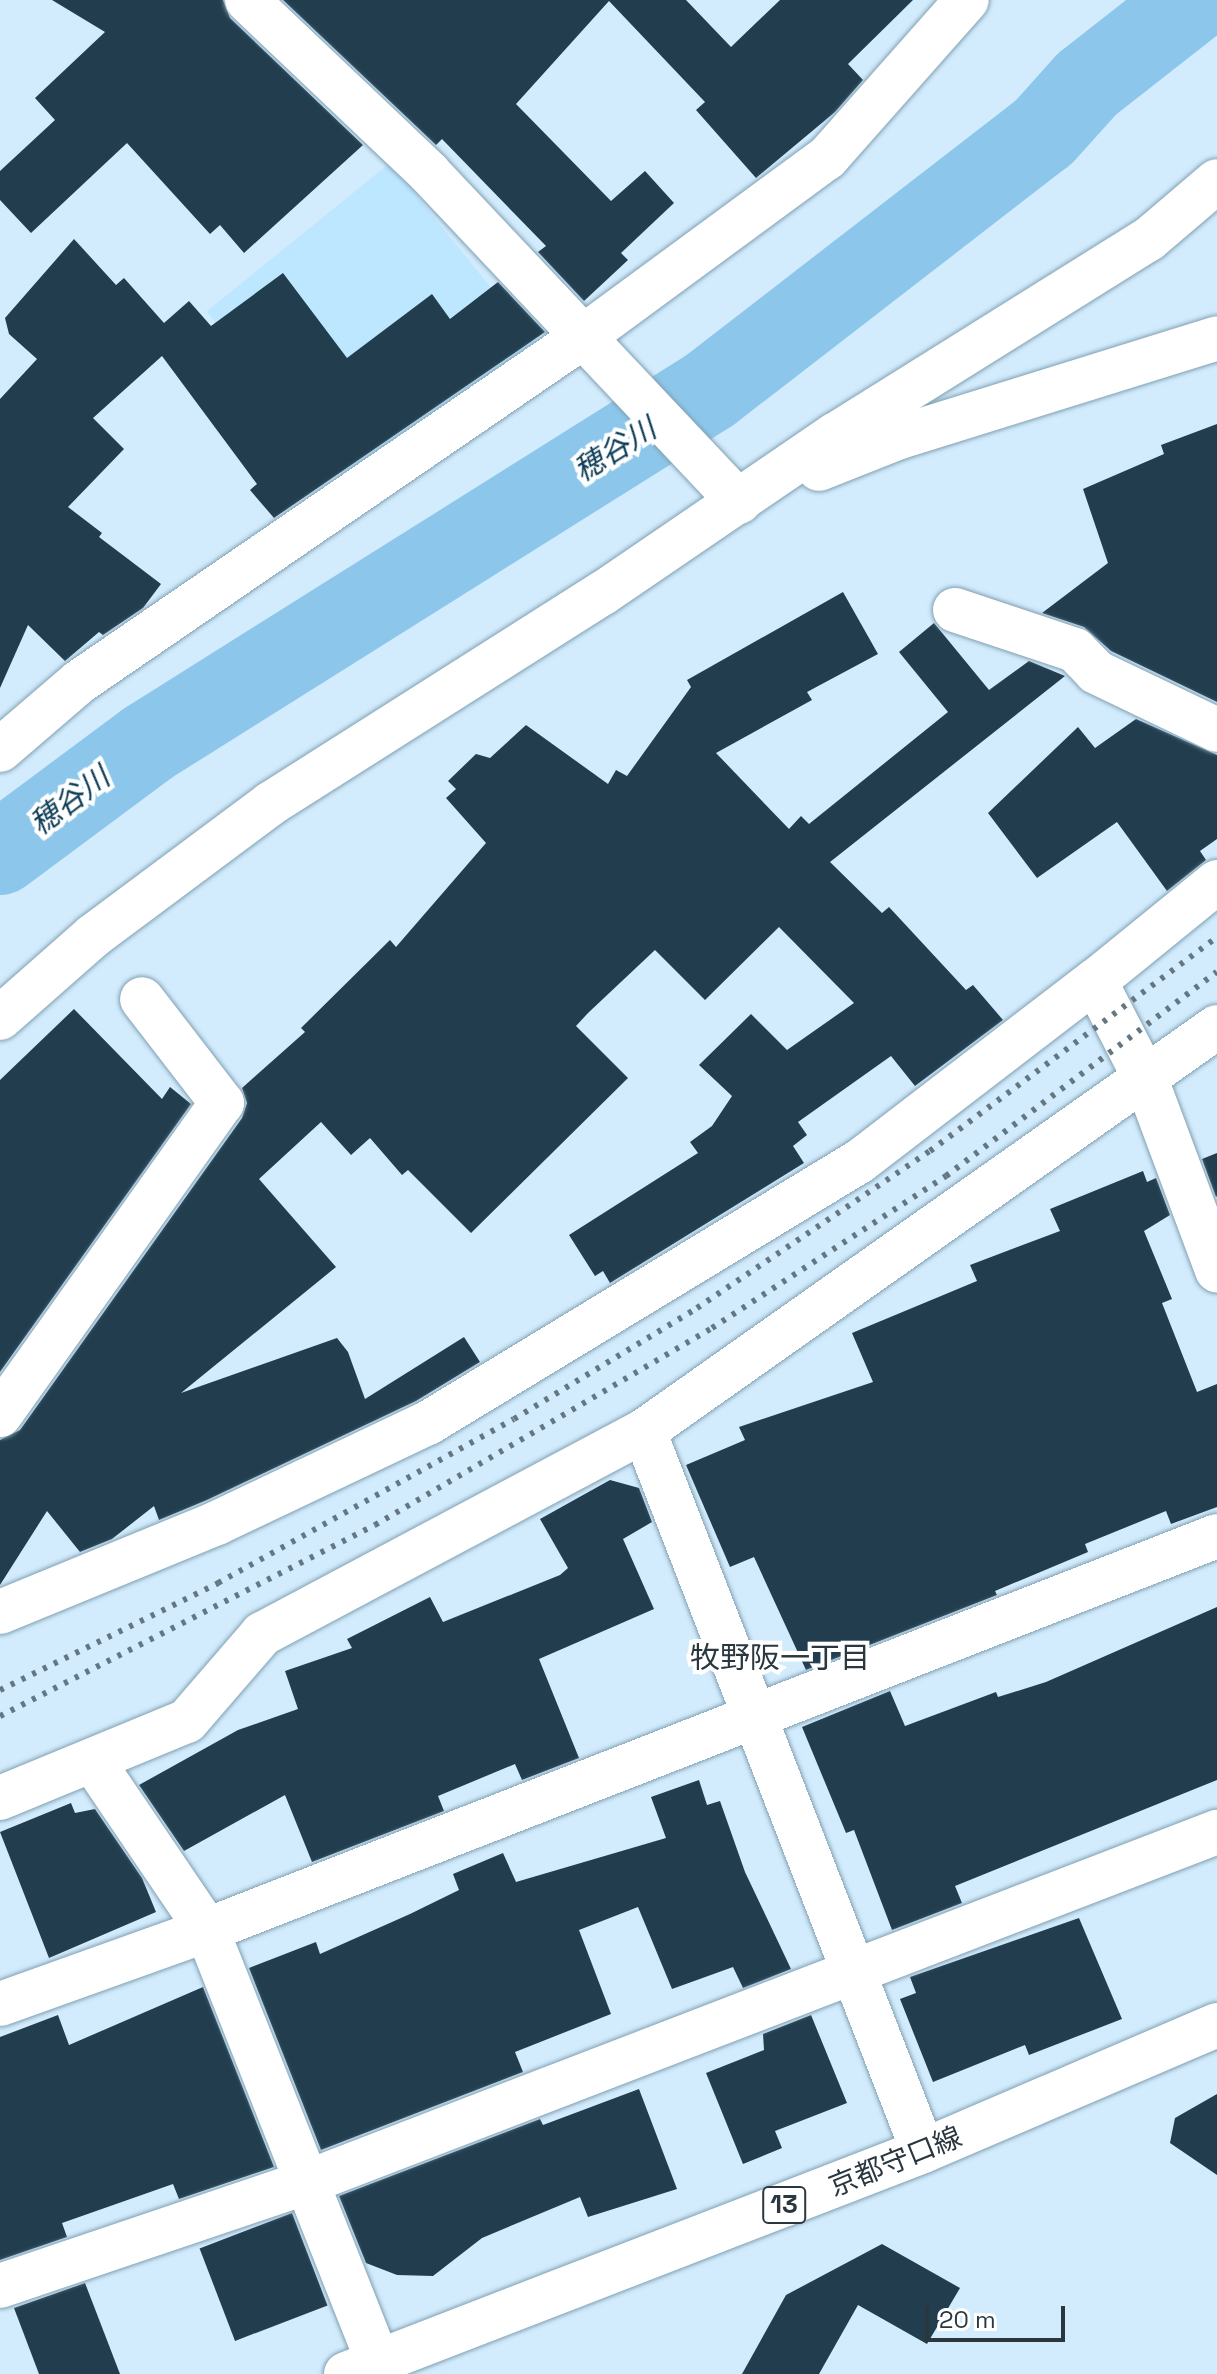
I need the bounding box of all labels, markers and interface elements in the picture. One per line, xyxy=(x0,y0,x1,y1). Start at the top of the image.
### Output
water label: 穂谷川 xyxy=(567,411,663,489)
water label: 穂谷川 xyxy=(23,760,117,842)
district label: 牧野阪一丁目 xyxy=(690,1640,870,1676)
street label: 京都守口線 xyxy=(824,2119,966,2203)
road number: 13 xyxy=(762,2183,806,2227)
scale bar xyxy=(929,2290,1069,2340)
text: 20 m xyxy=(939,2304,996,2335)

